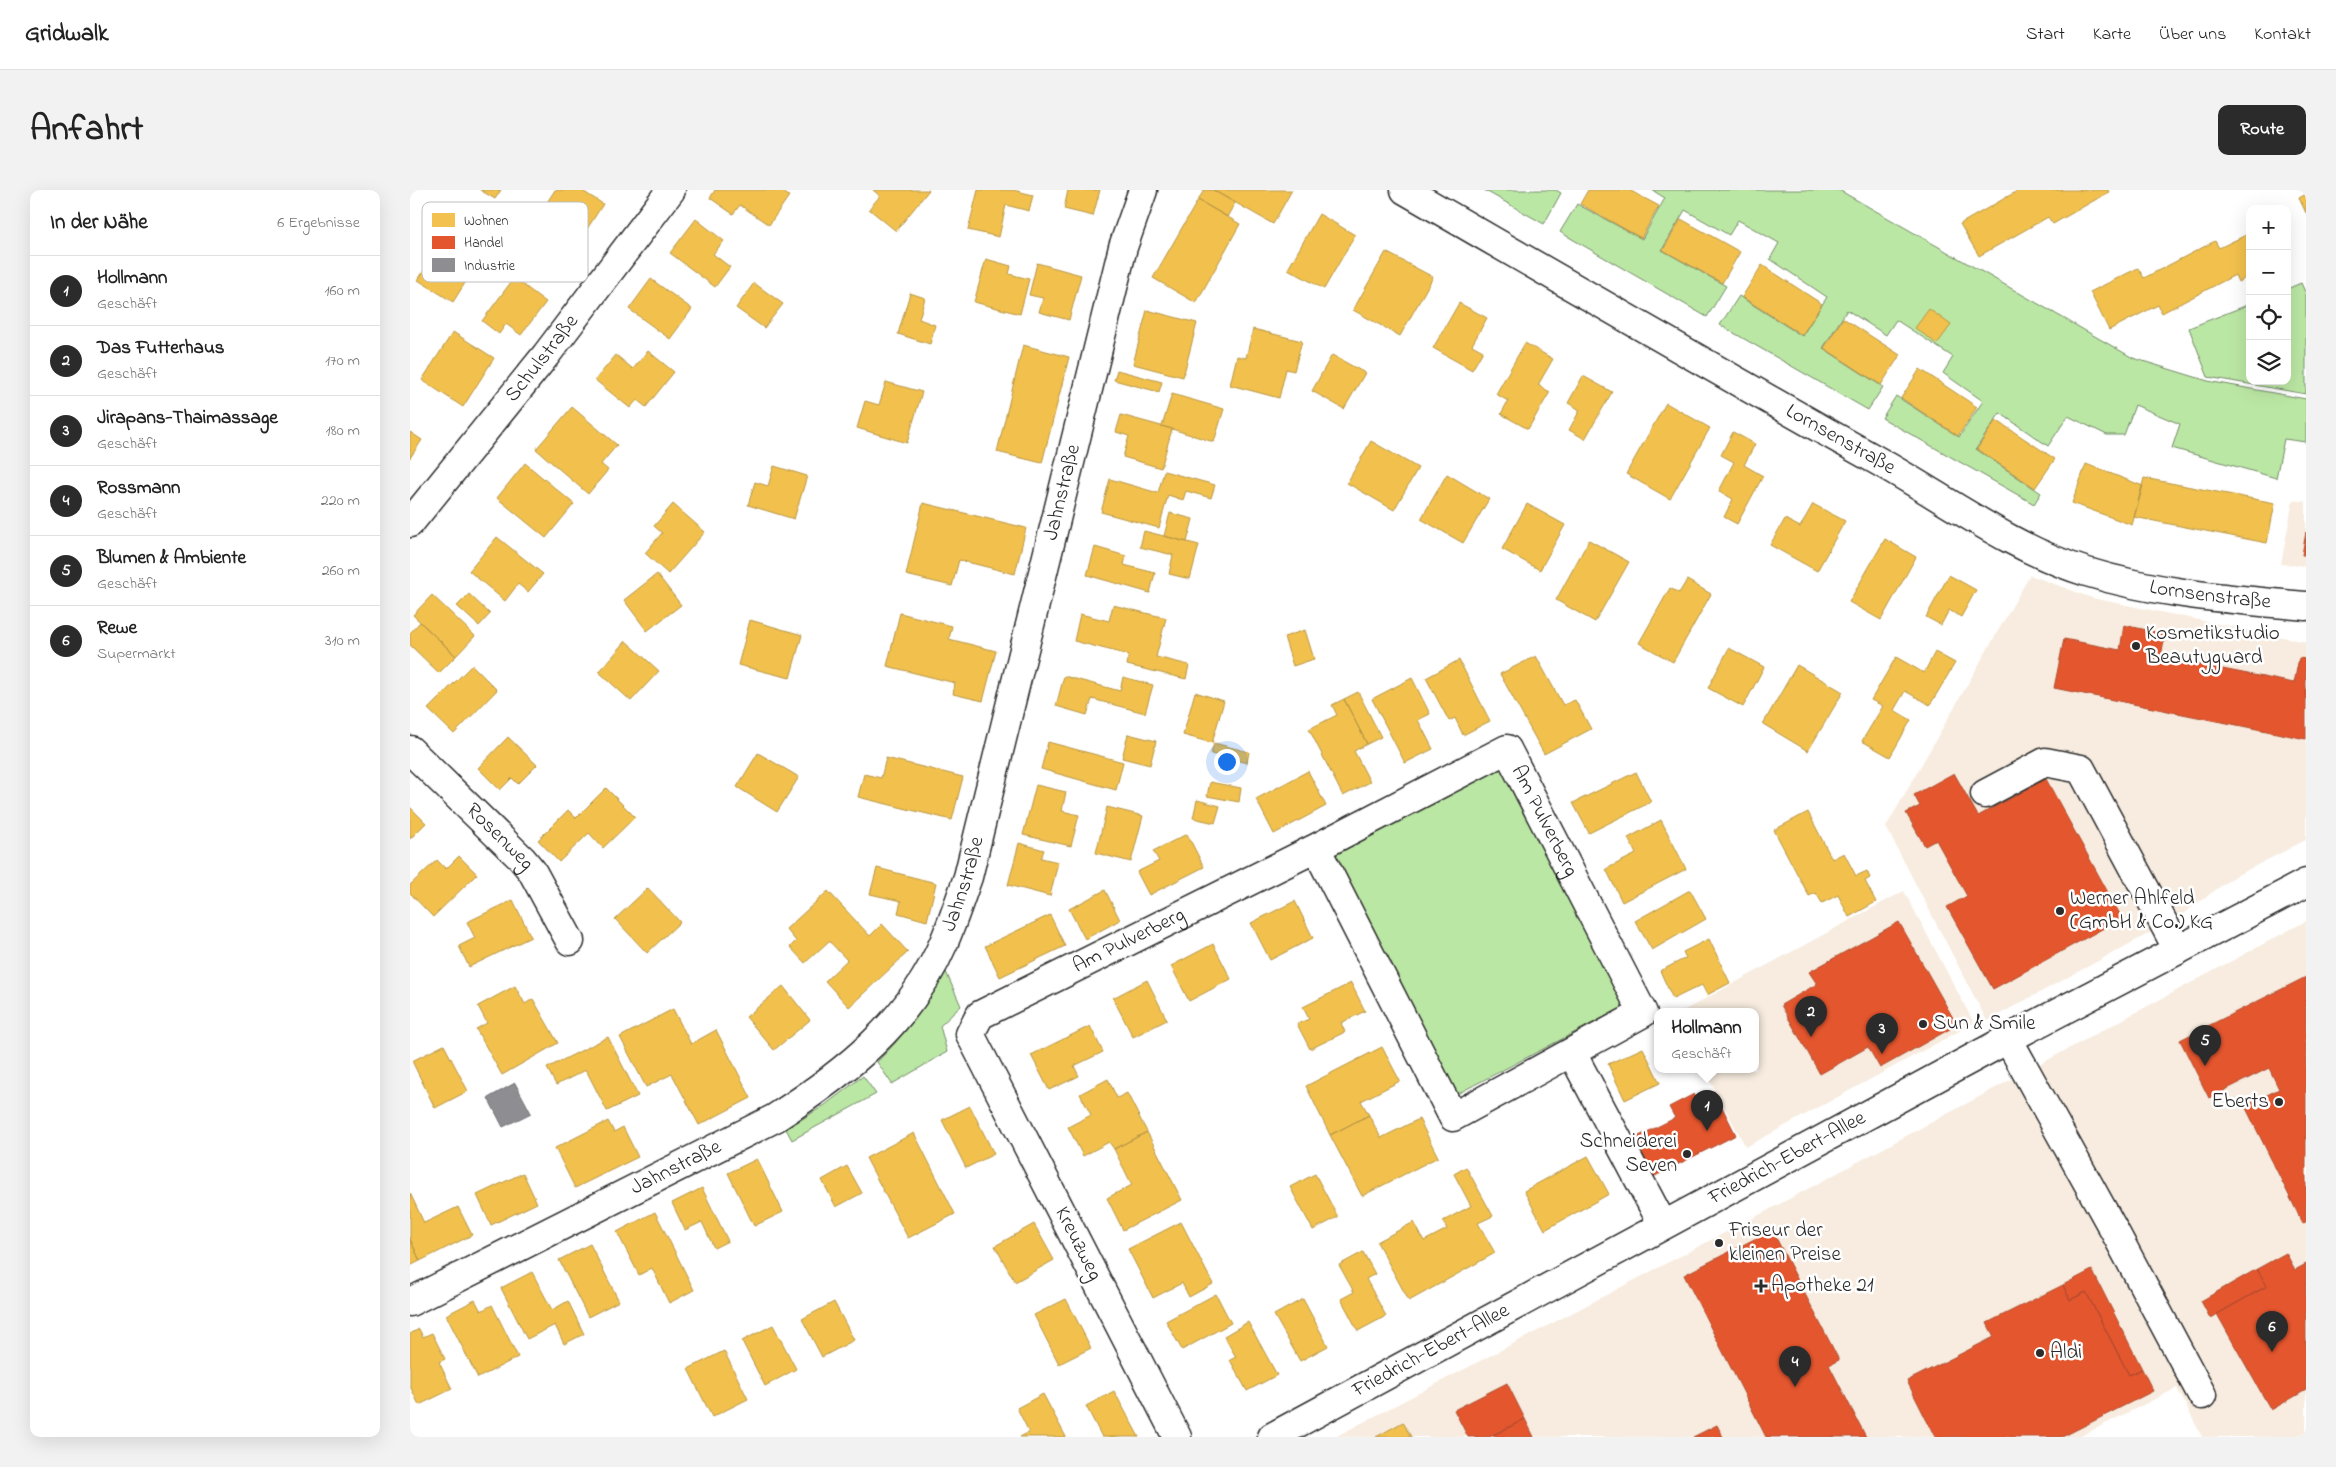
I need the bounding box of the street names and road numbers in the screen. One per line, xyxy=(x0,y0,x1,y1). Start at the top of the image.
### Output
street label: Schulstraße xyxy=(498,308,587,409)
street label: Lornsenstraße xyxy=(1780,397,1902,483)
street label: Jahnstraße xyxy=(1036,441,1089,544)
street label: Lornsenstraße xyxy=(2147,573,2273,618)
street label: Am Pulverberg xyxy=(1503,760,1585,883)
street label: Rosenweg xyxy=(458,797,541,879)
street label: Jahnstraße xyxy=(935,833,993,936)
street label: Am Pulverberg xyxy=(1068,900,1191,981)
street label: Friedrich-Ebert-Allee xyxy=(1703,1103,1872,1213)
street label: Jahnstraße xyxy=(626,1132,727,1203)
street label: Kreuzweg xyxy=(1045,1202,1109,1287)
street label: Friedrich-Ebert-Allee xyxy=(1346,1296,1516,1406)

